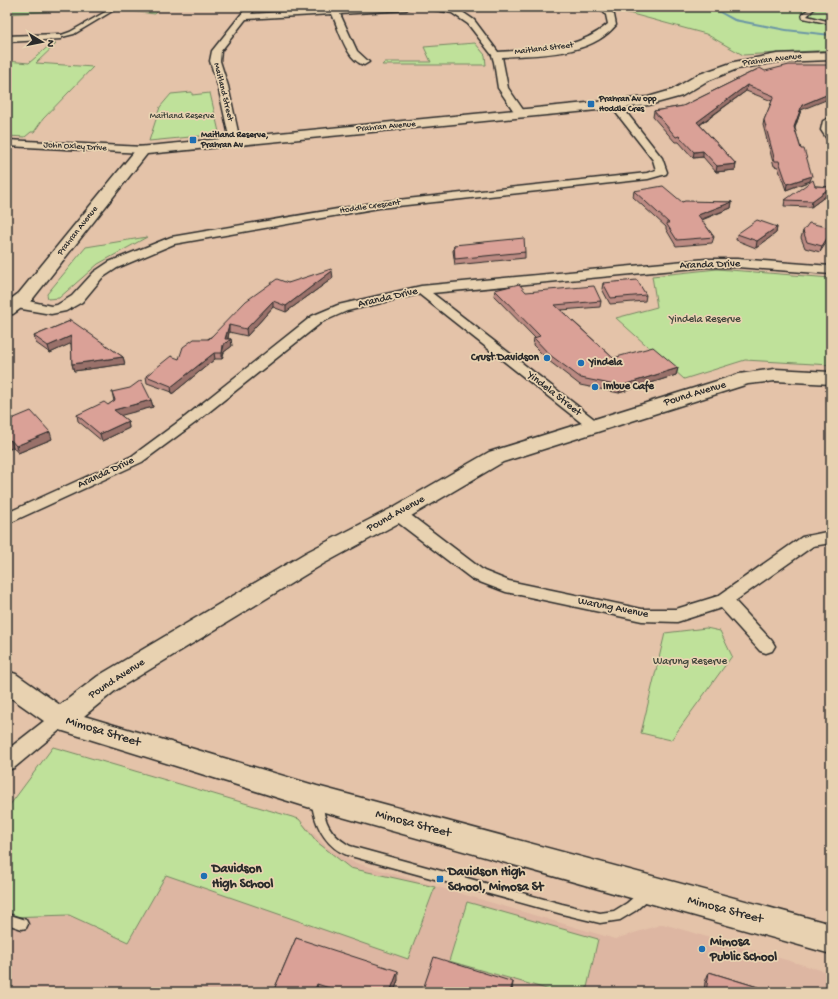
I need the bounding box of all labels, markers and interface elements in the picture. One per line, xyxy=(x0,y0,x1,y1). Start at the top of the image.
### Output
north arrow xyxy=(22,22,62,62)
text: N xyxy=(43,39,56,48)
street label: Maitland Street xyxy=(514,40,576,58)
street label: Prahran Avenue xyxy=(741,51,803,69)
street label: Maitland Street xyxy=(210,62,236,123)
place label: Prahran Av opp Hoddle Cres xyxy=(598,94,657,115)
marker: Prahran Av opp Hoddle Cres xyxy=(586,99,596,109)
park label: Maitland Reserve xyxy=(150,111,215,122)
street label: Prahran Avenue xyxy=(355,119,417,135)
place label: Maitland Reserve, Prahran Av xyxy=(200,130,269,151)
marker: Maitland Reserve, Prahran Av xyxy=(188,135,198,145)
street label: John Oxley Drive xyxy=(43,140,107,154)
street label: Hoddle Crescent xyxy=(339,197,402,217)
street label: Prahran Avenue xyxy=(55,204,101,259)
street label: Aranda Drive xyxy=(679,258,741,272)
street label: Aranda Drive xyxy=(357,285,419,311)
park label: Yindela Reserve xyxy=(668,314,741,326)
place label: Crust Davidson xyxy=(470,351,540,364)
marker: Crust Davidson xyxy=(542,353,552,363)
place label: Yindela xyxy=(587,357,623,369)
marker: Yindela xyxy=(576,358,586,368)
street label: Yindela Street xyxy=(524,369,585,420)
street label: Pound Avenue xyxy=(662,379,728,409)
place label: Imbue Cafe xyxy=(603,380,655,393)
marker: Imbue Cafe xyxy=(590,382,600,392)
street label: Aranda Drive xyxy=(76,455,136,491)
street label: Pound Avenue xyxy=(364,493,427,535)
street label: Warung Avenue xyxy=(577,595,650,621)
street label: Pound Avenue xyxy=(86,656,147,702)
park label: Warung Reserve xyxy=(653,656,727,668)
street label: Mimosa Street xyxy=(64,713,144,751)
street label: Mimosa Street xyxy=(374,807,454,842)
place label: Davidson High School xyxy=(211,862,274,892)
place label: Davidson High School, Mimosa St xyxy=(447,865,545,895)
marker: Davidson High School xyxy=(199,871,209,881)
marker: Davidson High School, Mimosa St xyxy=(435,874,445,884)
street label: Mimosa Street xyxy=(686,893,766,928)
place label: Mimosa Public School xyxy=(709,935,777,965)
marker: Mimosa Public School xyxy=(697,944,707,954)

